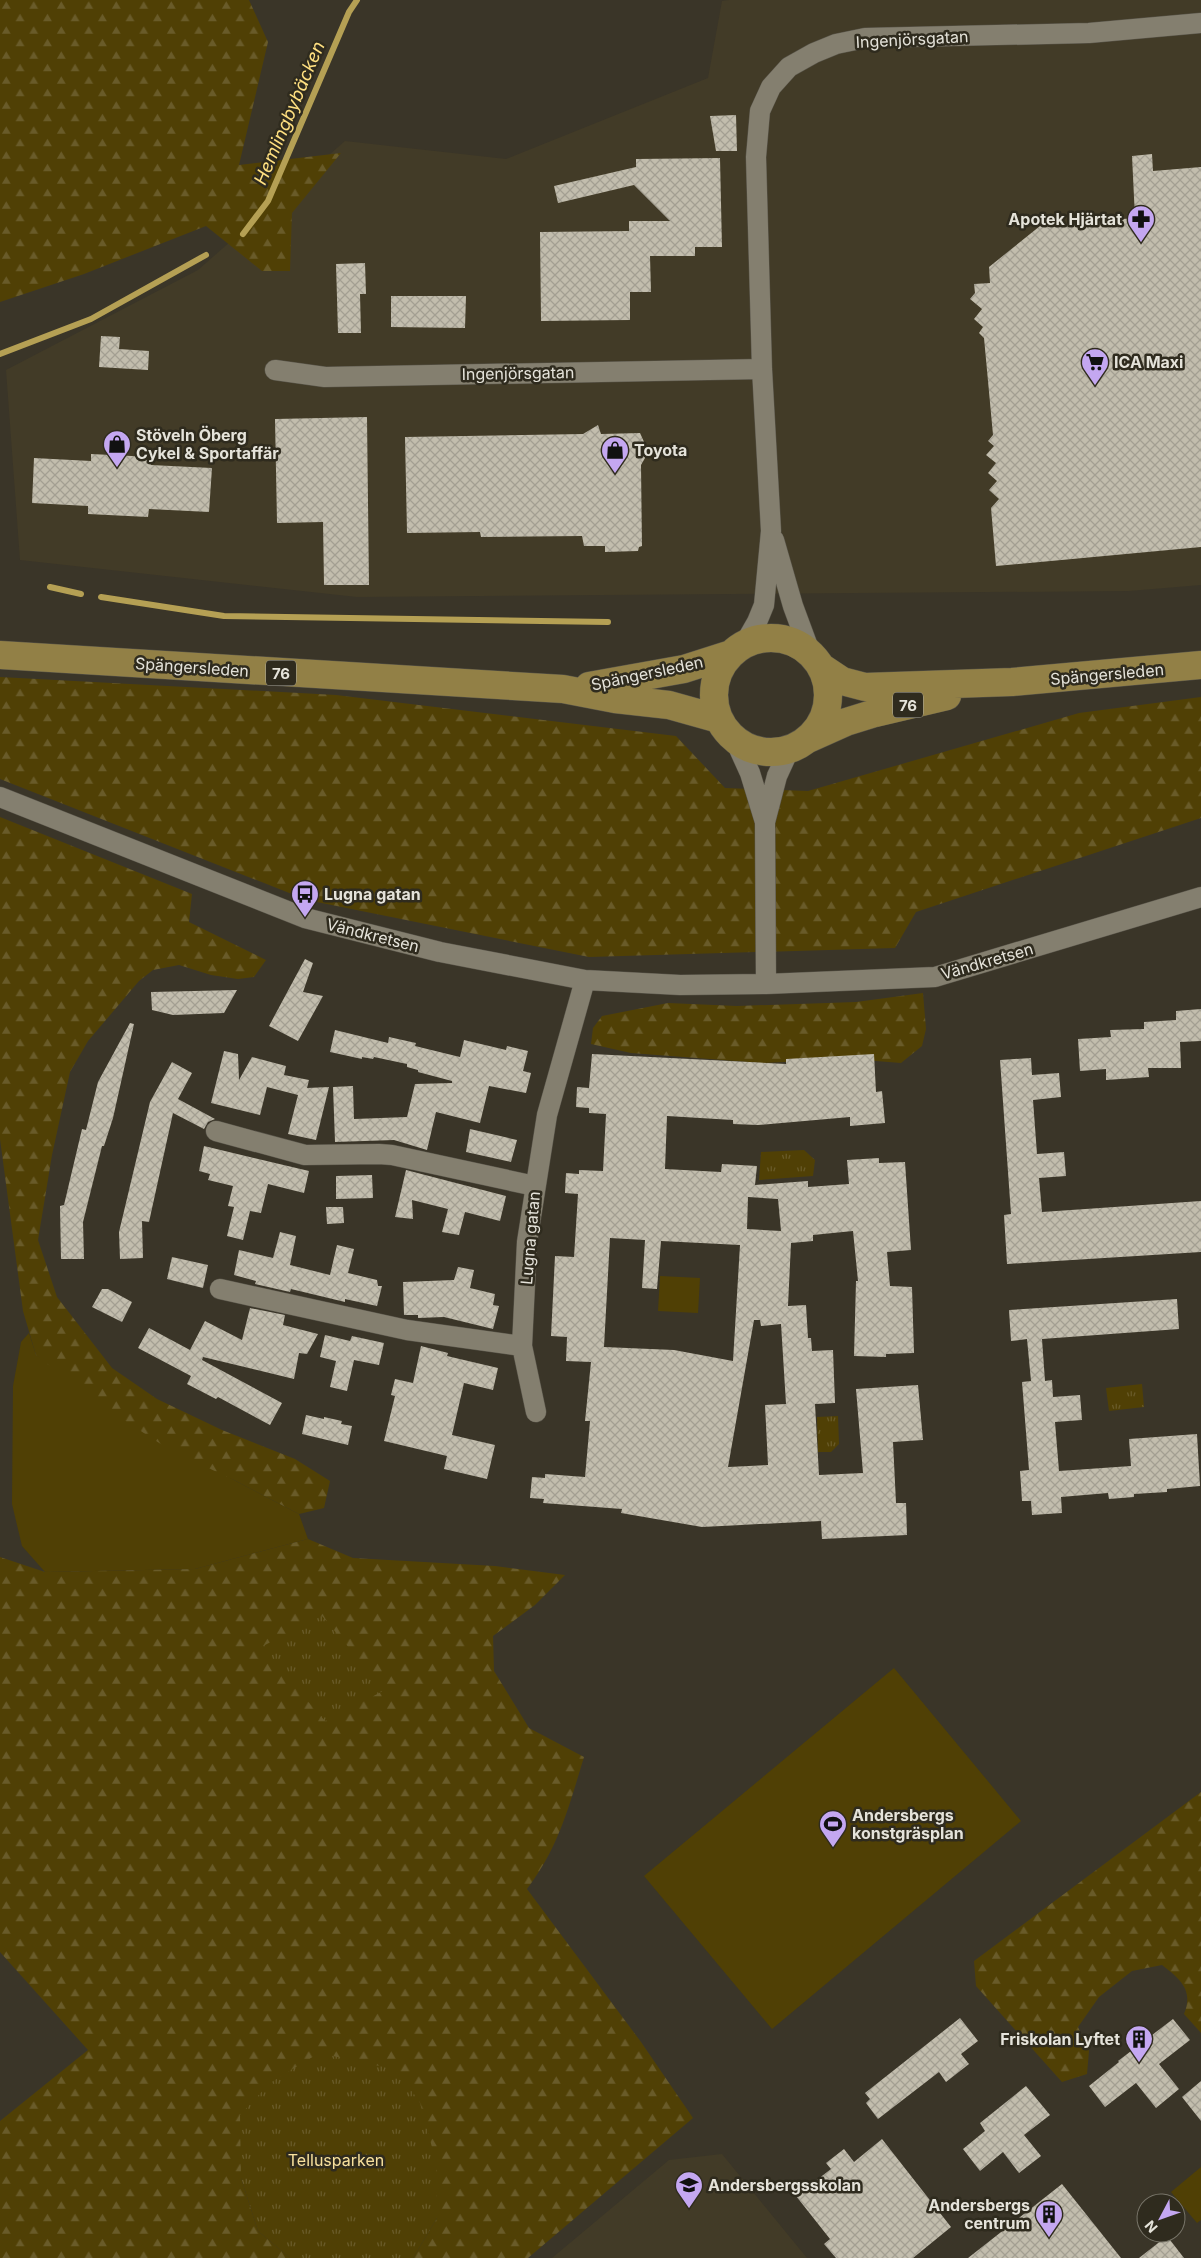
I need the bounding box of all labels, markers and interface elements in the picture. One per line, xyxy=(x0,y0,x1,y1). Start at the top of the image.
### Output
street label: Ingenjörsgatan xyxy=(855,26,969,52)
water label: Hemlingbybäcken xyxy=(249,38,329,188)
pharmacy icon: Apotek Hjärtat xyxy=(1126,204,1156,243)
place label: Apotek Hjärtat xyxy=(1008,209,1122,229)
supermarket icon: ICA Maxi xyxy=(1080,347,1110,386)
place label: ICA Maxi xyxy=(1114,352,1183,372)
street label: Ingenjörsgatan xyxy=(461,362,575,384)
place label: Stöveln Öberg Cykel & Sportaffär xyxy=(136,425,279,463)
shop icon: Stöveln Öberg Cykel & Sportaffär xyxy=(102,429,132,468)
shop icon: Toyota xyxy=(600,435,630,474)
place label: Toyota xyxy=(634,440,687,460)
street label: Spängersleden xyxy=(589,651,705,695)
street label: Spängersleden xyxy=(134,653,250,681)
street label: Spängersleden xyxy=(1049,659,1165,689)
road number: 76 xyxy=(266,660,296,686)
road number: 76 xyxy=(893,692,923,718)
bus stop icon: Lugna gatan xyxy=(290,879,320,918)
place label: Lugna gatan xyxy=(324,884,421,904)
street label: Vändkretsen xyxy=(325,914,421,956)
street label: Vändkretsen xyxy=(939,938,1035,984)
street label: Lugna gatan xyxy=(516,1190,544,1286)
place label: Andersbergs konstgräsplan xyxy=(852,1805,964,1843)
sports icon: Andersbergs konstgräsplan xyxy=(818,1809,848,1848)
building icon: Friskolan Lyftet xyxy=(1124,2024,1154,2063)
place label: Friskolan Lyftet xyxy=(1000,2029,1120,2049)
park label: Tellusparken xyxy=(288,2150,384,2170)
school or university icon: Andersbergsskolan xyxy=(674,2170,704,2209)
place label: Andersbergsskolan xyxy=(708,2175,861,2195)
north arrow xyxy=(1136,2193,1186,2243)
place label: Andersbergs centrum xyxy=(928,2195,1030,2233)
building icon: Andersbergs centrum xyxy=(1034,2199,1064,2238)
text: N xyxy=(1141,2217,1161,2236)

